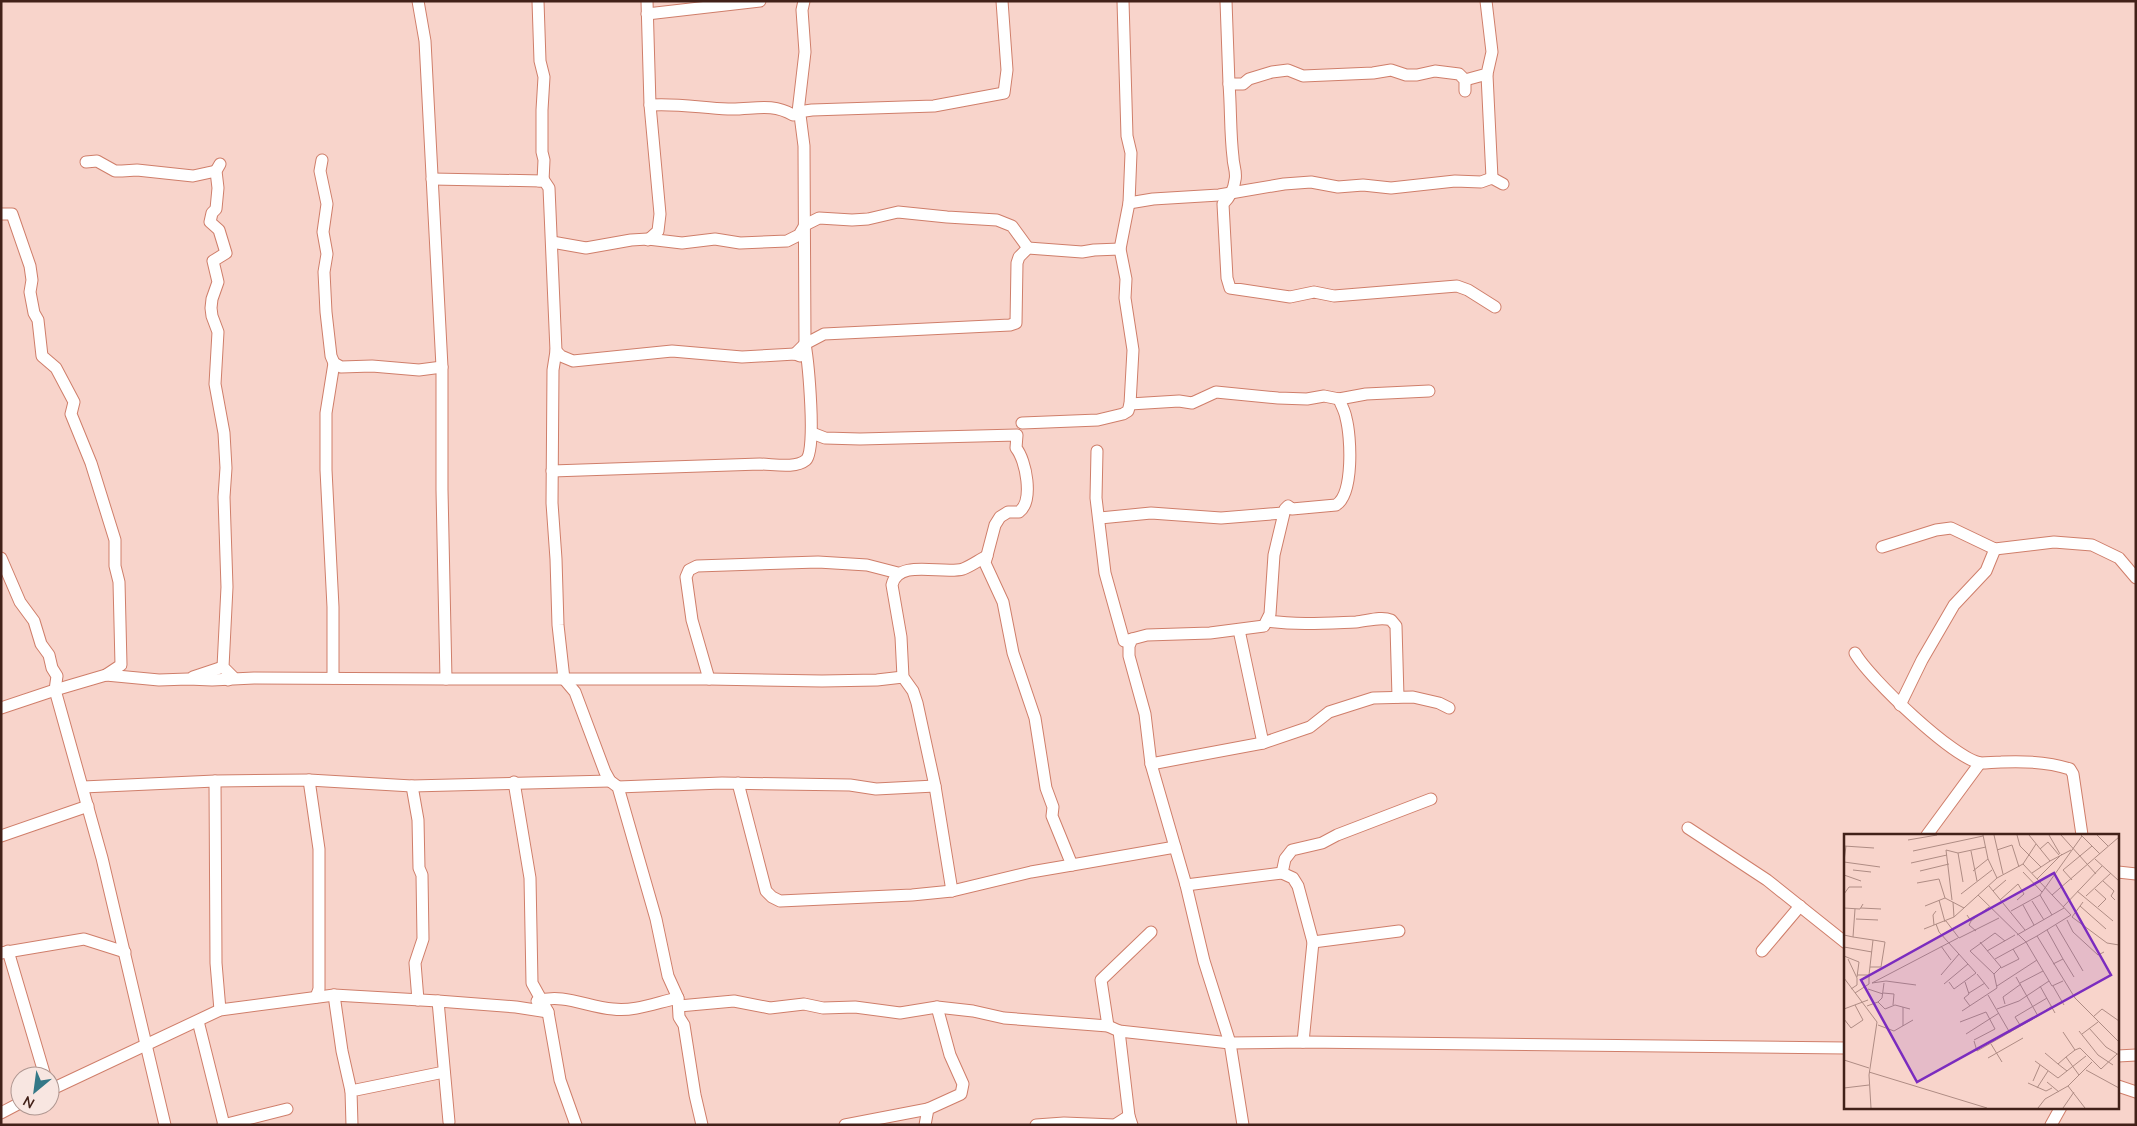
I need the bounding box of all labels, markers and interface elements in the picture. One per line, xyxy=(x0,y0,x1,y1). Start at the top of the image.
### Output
inset map xyxy=(1844,834,2120,1108)
north arrow xyxy=(10,1066,60,1116)
text: N xyxy=(20,1092,38,1113)

